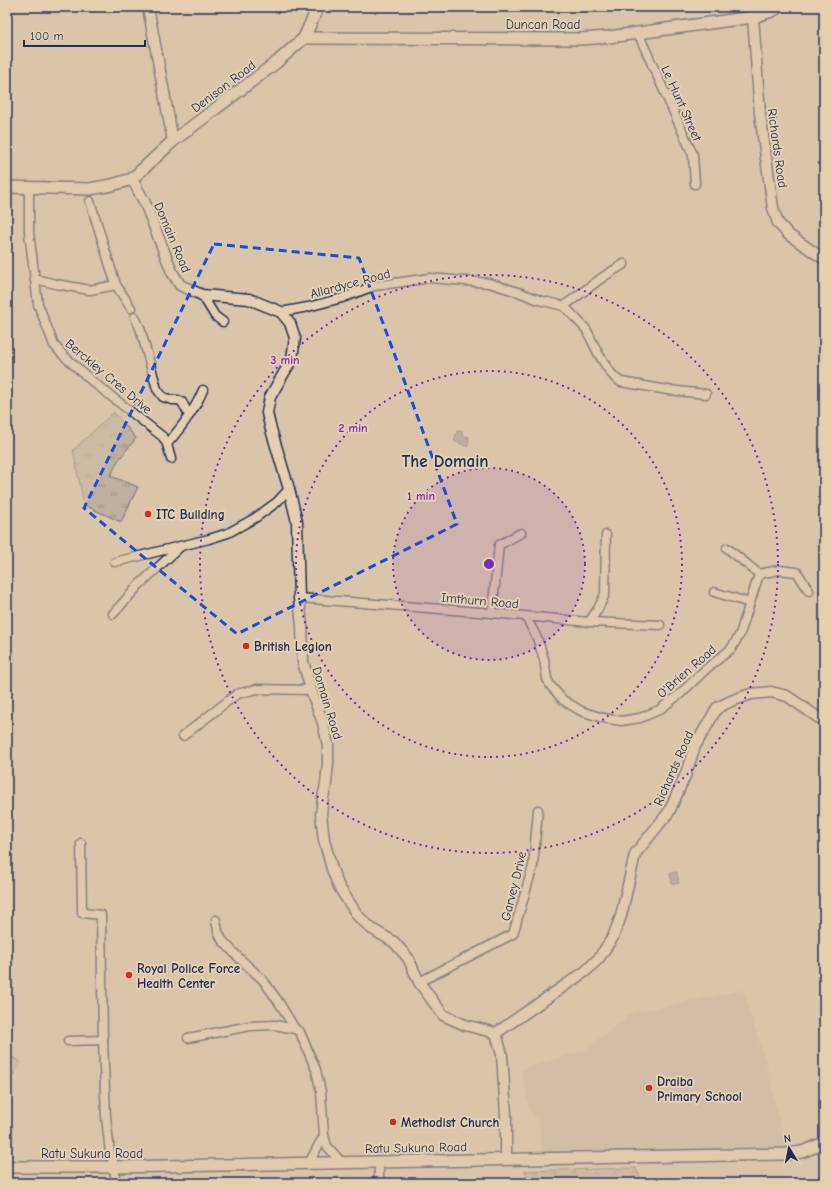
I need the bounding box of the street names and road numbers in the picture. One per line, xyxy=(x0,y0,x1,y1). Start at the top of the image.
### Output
street label: Duncan Road xyxy=(506,17,580,32)
street label: Denison Road xyxy=(188,57,258,115)
street label: Le Hunt Street xyxy=(658,63,705,144)
street label: Richards Road xyxy=(765,107,791,189)
street label: Domain Road xyxy=(151,200,194,275)
street label: Allardyce Road xyxy=(308,266,392,301)
street label: Berckley Cres Drive xyxy=(62,336,155,417)
street label: Imthurn Road xyxy=(440,590,519,611)
street label: O'Brien Road xyxy=(654,642,719,701)
street label: Domain Road xyxy=(309,665,346,741)
street label: Richards Road xyxy=(650,729,697,808)
street label: Garvey Drive xyxy=(498,849,529,922)
street label: Ratu Sukuna Road xyxy=(365,1139,467,1156)
street label: Ratu Sukuna Road xyxy=(41,1146,143,1161)

